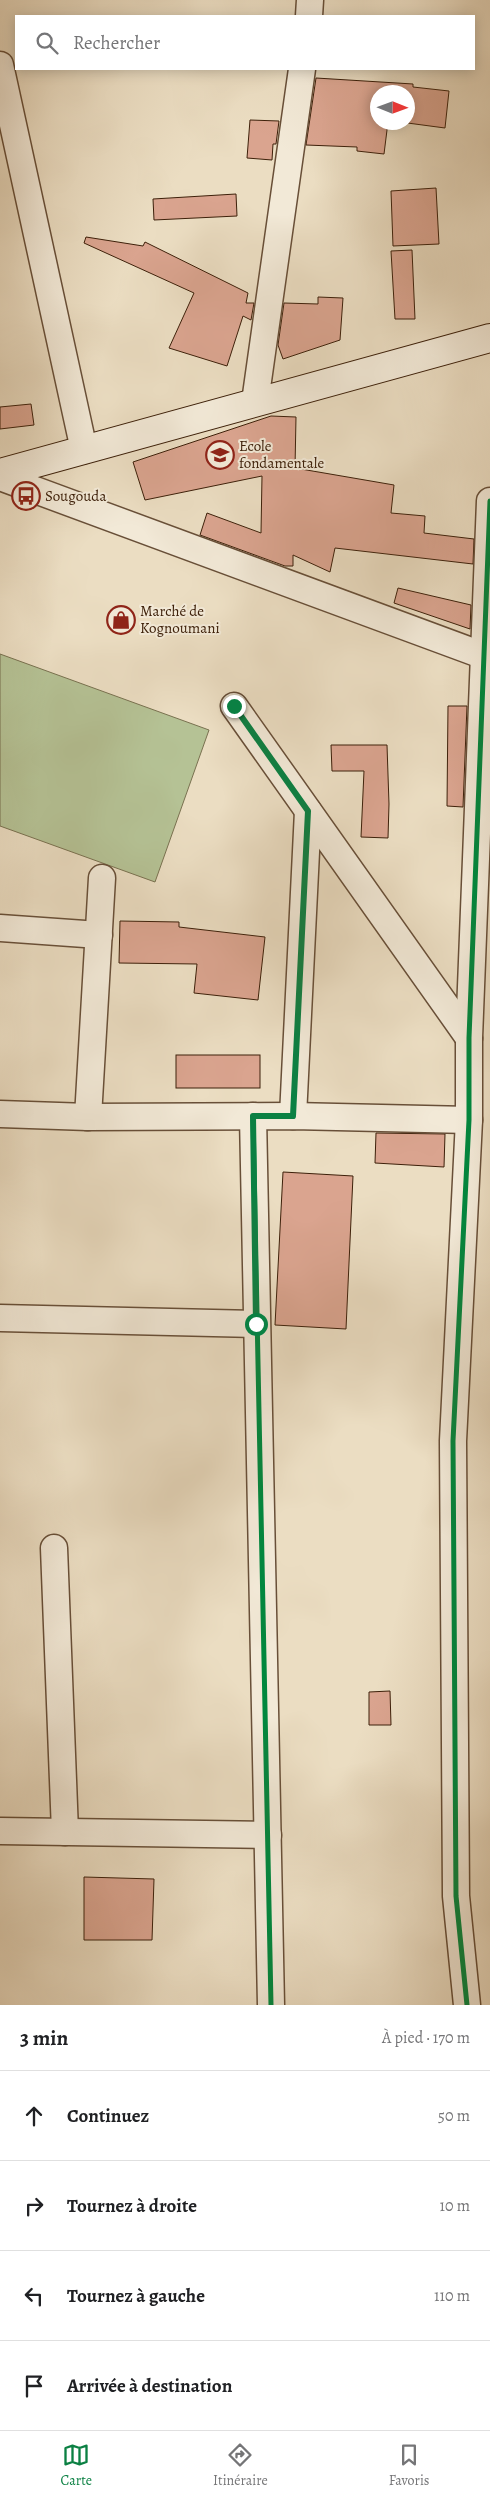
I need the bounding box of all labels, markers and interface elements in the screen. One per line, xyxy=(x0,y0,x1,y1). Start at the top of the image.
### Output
search box xyxy=(15,15,475,70)
icon: search xyxy=(33,29,61,57)
text: Rechercher xyxy=(73,30,160,56)
north arrow xyxy=(370,85,415,130)
place label: Ecole fondamentale xyxy=(239,436,324,473)
school or university icon: Ecole fondamentale xyxy=(205,440,235,470)
bus stop icon: Sougouda xyxy=(11,481,41,511)
place label: Sougouda xyxy=(45,486,106,506)
place label: Marché de Kognoumani xyxy=(140,601,220,638)
shop icon: Marché de Kognoumani xyxy=(106,605,136,635)
route end xyxy=(223,695,246,718)
route start xyxy=(245,1313,268,1336)
text: 3 min xyxy=(20,2024,68,2052)
text: À pied · 170 m xyxy=(382,2027,470,2049)
icon: ahead xyxy=(20,2102,48,2130)
text: Continuez xyxy=(67,2103,149,2129)
text: 50 m xyxy=(438,2105,470,2127)
icon: right xyxy=(20,2192,48,2220)
text: Tournez à droite xyxy=(67,2193,197,2219)
text: 10 m xyxy=(440,2195,470,2217)
icon: left xyxy=(20,2282,48,2310)
text: Tournez à gauche xyxy=(67,2283,205,2309)
text: 110 m xyxy=(434,2285,470,2307)
icon: arrive xyxy=(20,2372,48,2400)
text: Arrivée à destination xyxy=(67,2373,232,2399)
tab: Carte xyxy=(60,2441,92,2490)
tab: Itinéraire xyxy=(213,2441,268,2490)
tab: Favoris xyxy=(389,2441,429,2490)

